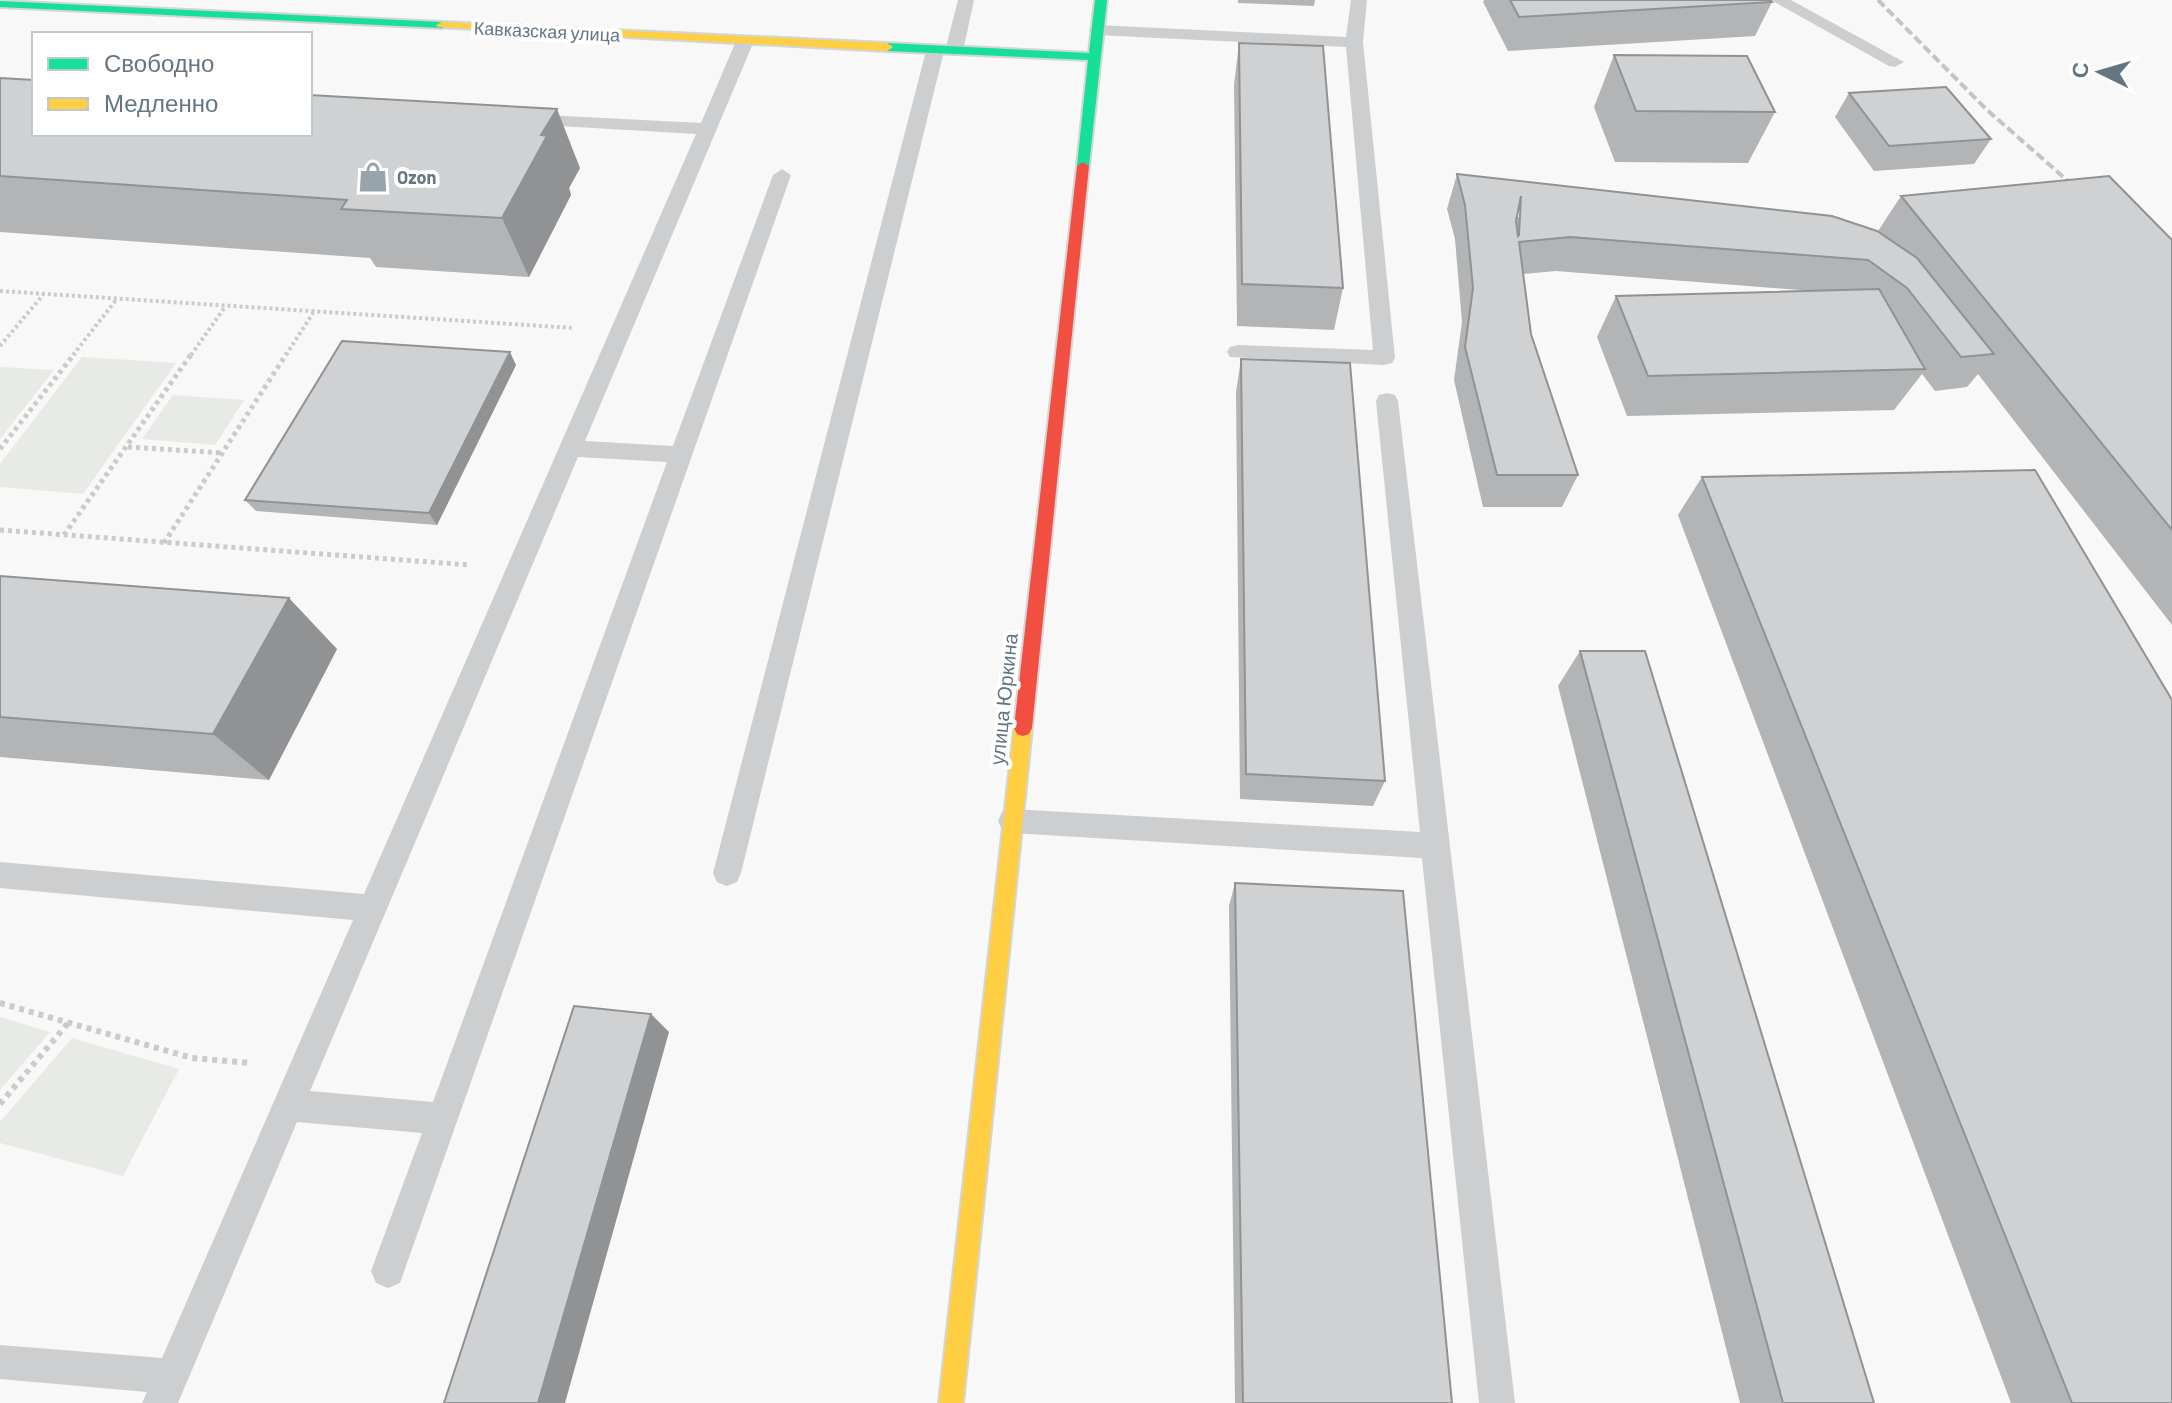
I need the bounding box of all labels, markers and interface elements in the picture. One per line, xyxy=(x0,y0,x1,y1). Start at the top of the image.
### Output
street label: Кавказская улица xyxy=(473,16,622,46)
legend xyxy=(32,32,312,136)
north arrow xyxy=(2060,32,2140,112)
text: Свободно xyxy=(104,48,214,77)
text: С xyxy=(2065,61,2093,79)
text: Медленно xyxy=(104,88,218,117)
shop icon: Ozon xyxy=(356,160,390,194)
place label: Ozon xyxy=(397,166,436,188)
street label: улица Юркина xyxy=(984,631,1022,766)

